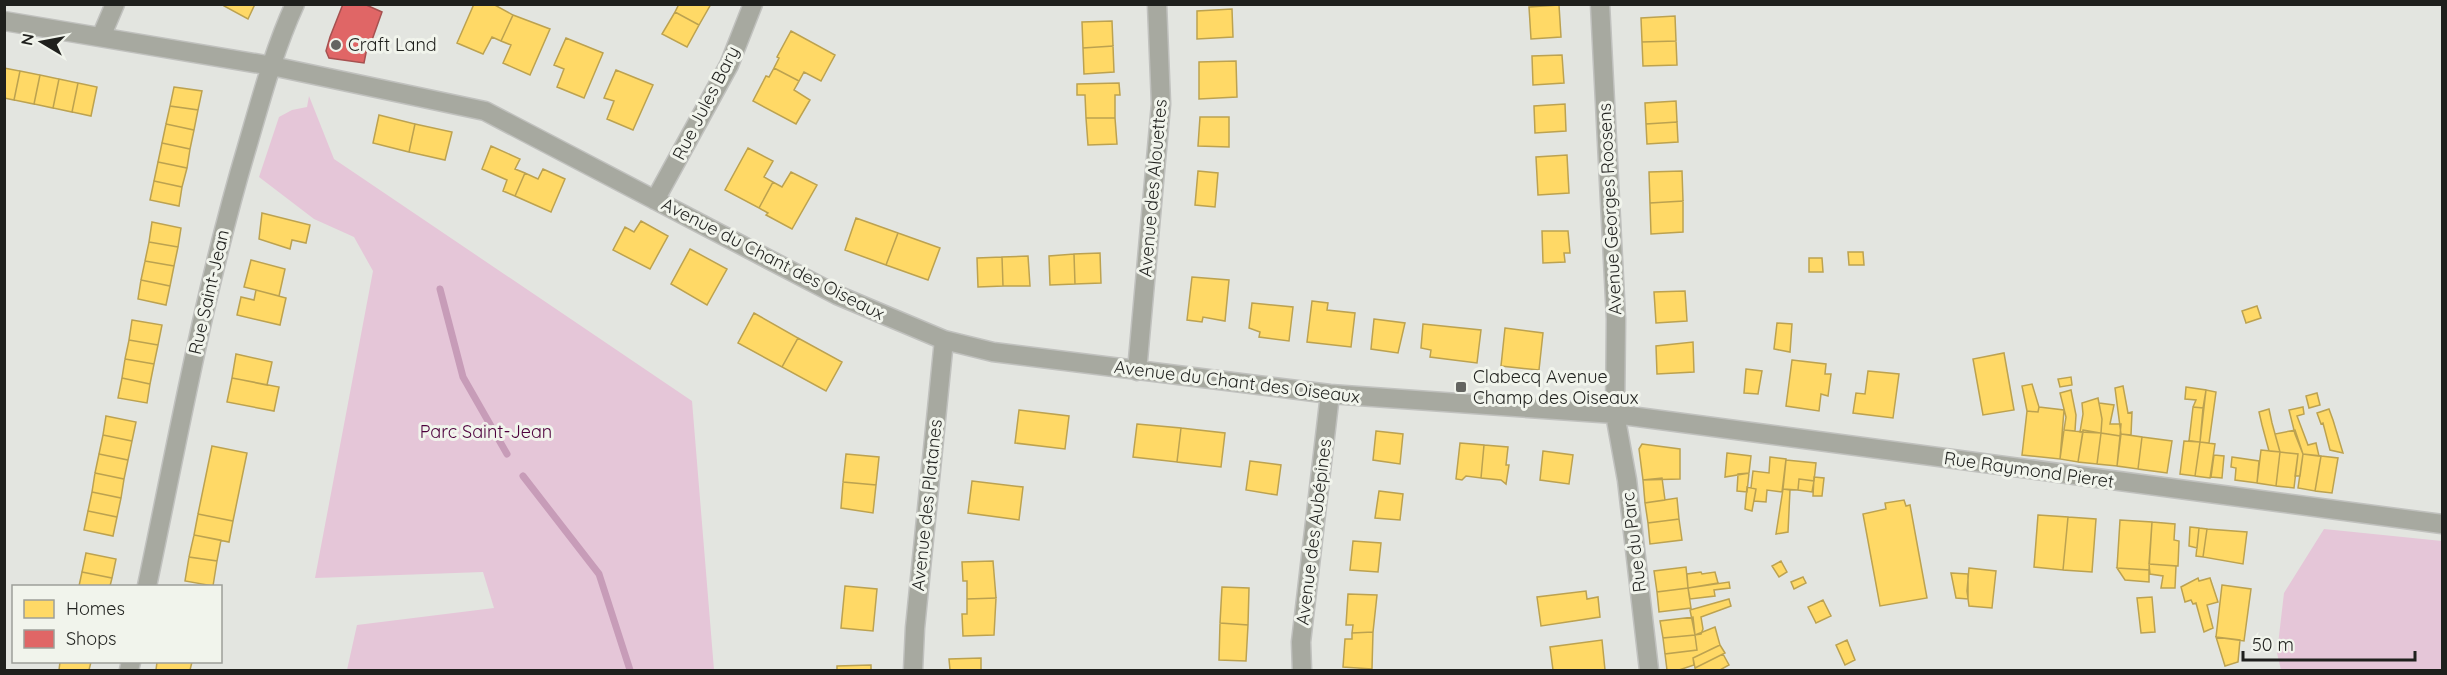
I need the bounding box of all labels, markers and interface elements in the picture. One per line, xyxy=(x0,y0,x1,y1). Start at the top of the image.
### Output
north arrow xyxy=(12,12,72,72)
text: N xyxy=(16,32,38,47)
place label: Craft Land xyxy=(348,33,437,56)
marker: Craft Land xyxy=(329,38,343,52)
street label: Rue Jules Bary xyxy=(667,42,744,164)
street label: Avenue des Alouettes xyxy=(1133,98,1172,278)
street label: Avenue Georges Roosens xyxy=(1592,102,1627,316)
street label: Avenue du Chant des Oiseaux xyxy=(658,192,889,325)
street label: Rue Saint-Jean xyxy=(183,227,234,357)
street label: Avenue du Chant des Oiseaux xyxy=(1113,355,1362,408)
place label: Clabecq Avenue Champ des Oiseaux xyxy=(1473,365,1639,409)
marker: Clabecq Avenue Champ des Oiseaux xyxy=(1454,380,1468,394)
street label: Avenue des Platanes xyxy=(906,418,947,592)
park label: Parc Saint-Jean xyxy=(420,420,552,443)
street label: Avenue des Aubépines xyxy=(1291,437,1336,626)
street label: Rue Raymond Pieret xyxy=(1943,446,2116,493)
street label: Rue du Parc xyxy=(1616,491,1651,594)
legend xyxy=(12,585,222,663)
text: Homes xyxy=(66,597,125,620)
scale bar xyxy=(2243,624,2416,662)
text: Shops xyxy=(66,627,117,650)
text: 50 m xyxy=(2252,633,2294,656)

